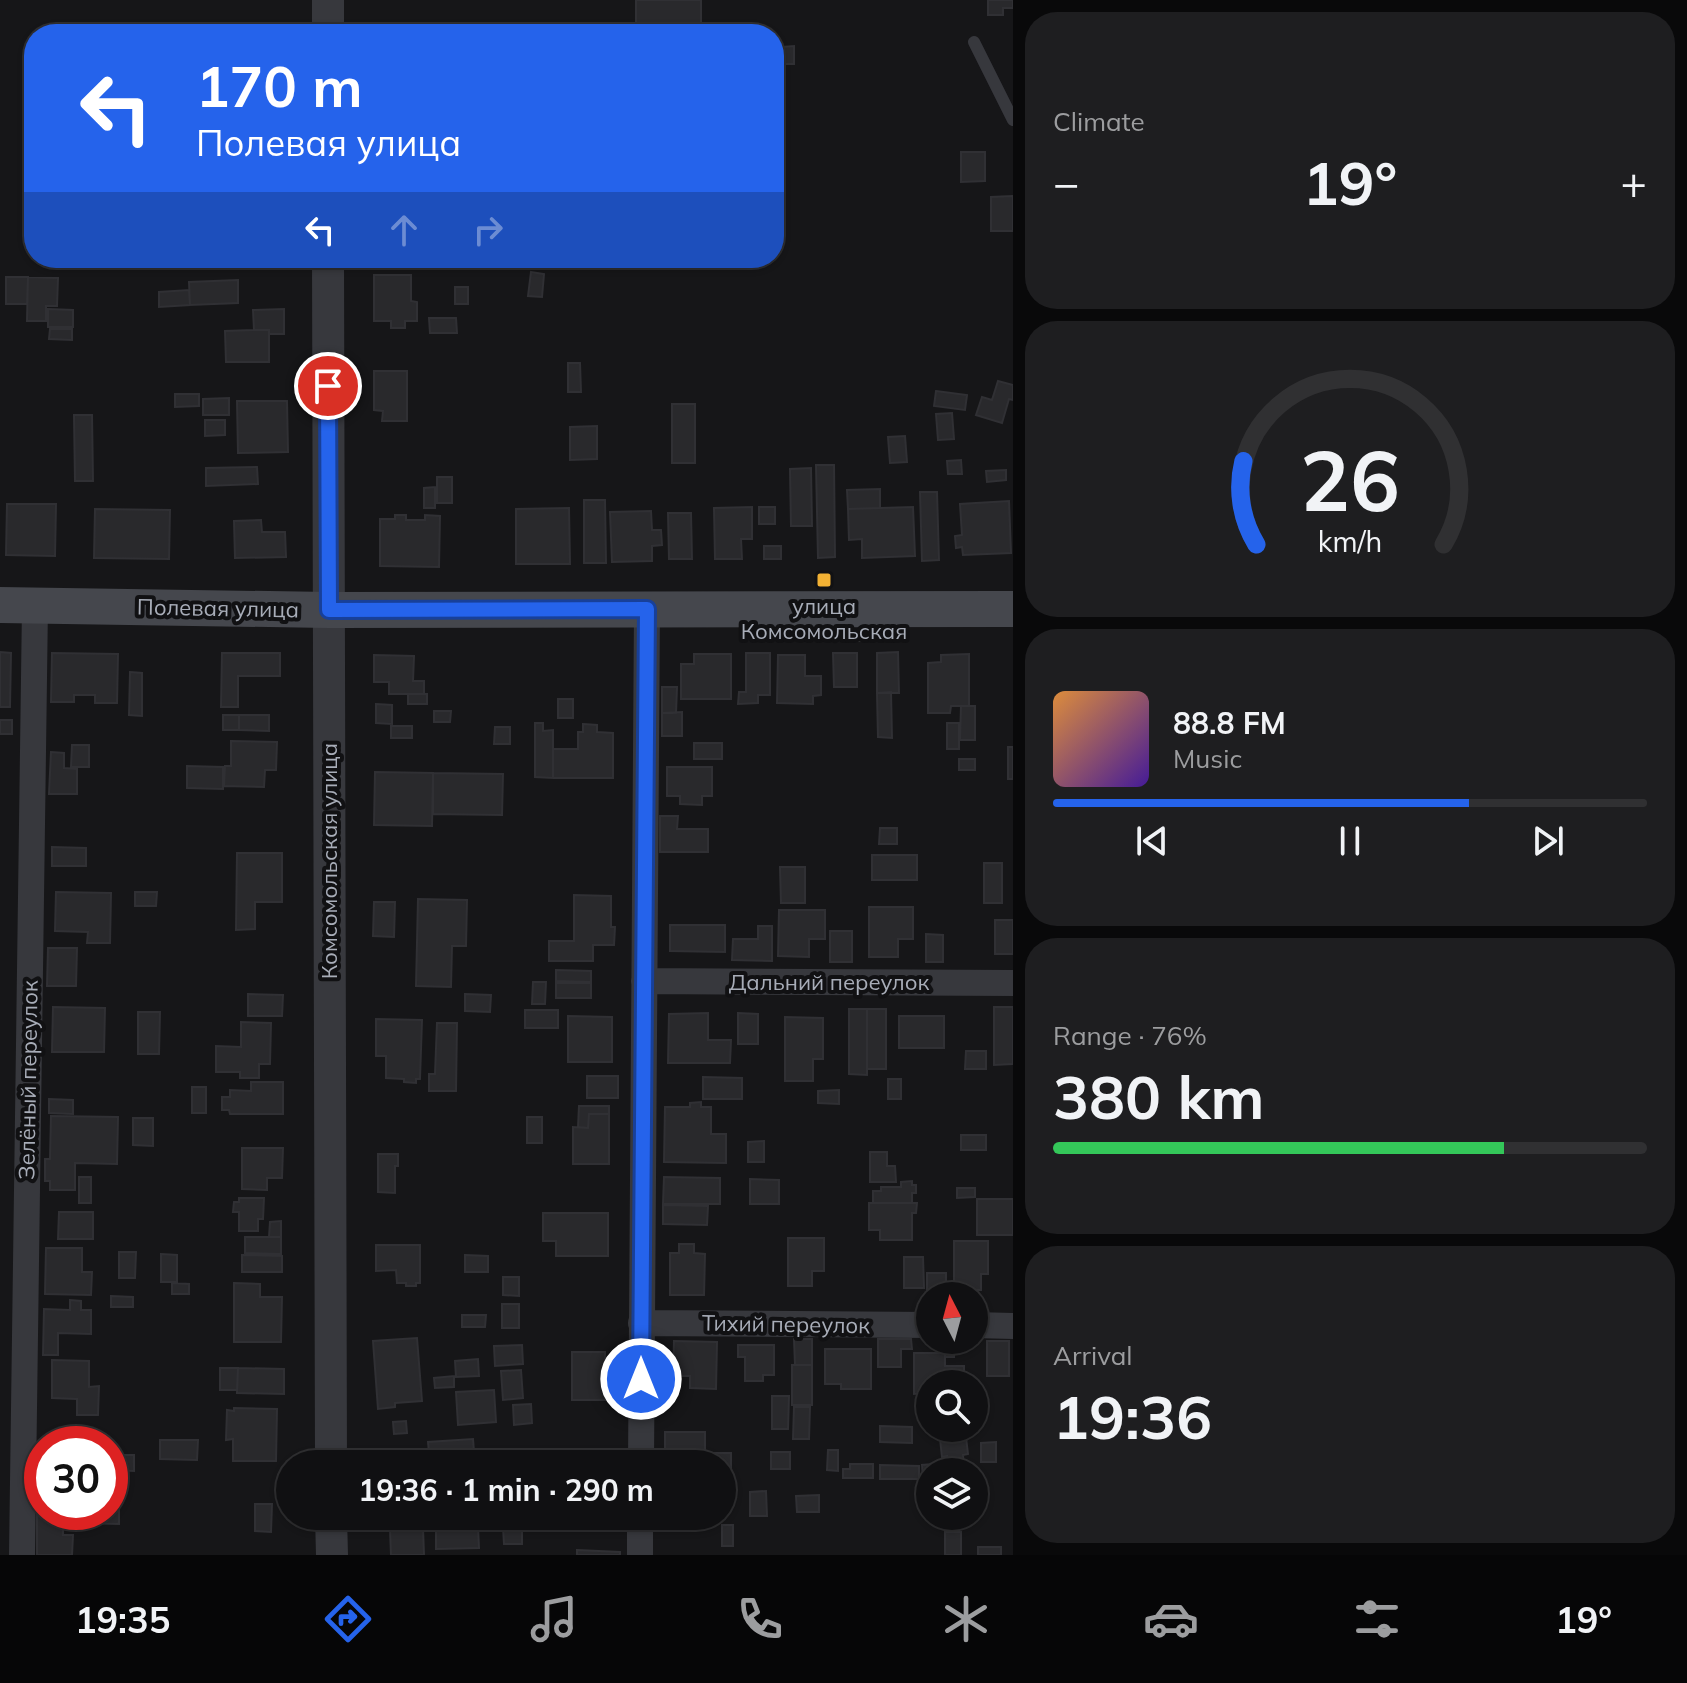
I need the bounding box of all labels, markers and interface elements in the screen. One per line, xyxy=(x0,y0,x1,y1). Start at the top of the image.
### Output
text: 170 m xyxy=(196,51,363,121)
icon: left xyxy=(64,56,168,160)
text: Climate xyxy=(1053,105,1145,138)
text: Полевая улица xyxy=(196,120,461,165)
text: 19° xyxy=(1303,145,1397,220)
text: − xyxy=(1053,155,1079,210)
text: + xyxy=(1621,155,1647,210)
icon: left xyxy=(298,208,342,252)
icon: ahead xyxy=(382,208,426,252)
icon: right xyxy=(466,208,510,252)
pin xyxy=(294,352,362,420)
icon: arrive xyxy=(306,364,350,408)
text: 26 xyxy=(1300,426,1400,531)
text: km/h xyxy=(1318,523,1382,559)
marker: улица Комсомольская xyxy=(815,571,833,589)
place label: улица Комсомольская xyxy=(741,592,907,645)
street label: Полевая улица xyxy=(137,593,299,623)
text: 88.8 FM xyxy=(1173,704,1286,742)
text: Music xyxy=(1173,742,1242,775)
street label: Комсомольская улица xyxy=(315,743,343,979)
icon: previous xyxy=(1130,819,1174,863)
icon: pause xyxy=(1328,819,1372,863)
icon: next xyxy=(1526,819,1570,863)
street label: Дальний переулок xyxy=(729,968,929,996)
street label: Зелёный переулок xyxy=(12,980,44,1180)
text: Range · 76% xyxy=(1053,1019,1207,1052)
text: 380 km xyxy=(1053,1059,1265,1134)
north arrow xyxy=(916,1282,988,1354)
map controls xyxy=(916,1282,988,1530)
street label: Тихий переулок xyxy=(702,1309,870,1339)
position arrow xyxy=(599,1337,683,1421)
text: Arrival xyxy=(1053,1339,1133,1372)
button: search xyxy=(916,1370,988,1442)
text: 19:36 xyxy=(1053,1379,1212,1454)
speed limit sign: 30 xyxy=(24,1426,128,1530)
button: layers xyxy=(916,1458,988,1530)
text: 19:36 · 1 min · 290 m xyxy=(358,1471,654,1509)
icon: directions xyxy=(320,1591,376,1647)
icon: music xyxy=(526,1591,582,1647)
icon: phone xyxy=(732,1591,788,1647)
icon: climate xyxy=(938,1591,994,1647)
icon: car xyxy=(1143,1591,1199,1647)
icon: filters xyxy=(1349,1591,1405,1647)
text: 19:35 xyxy=(75,1597,170,1642)
text: 19° xyxy=(1555,1597,1612,1642)

